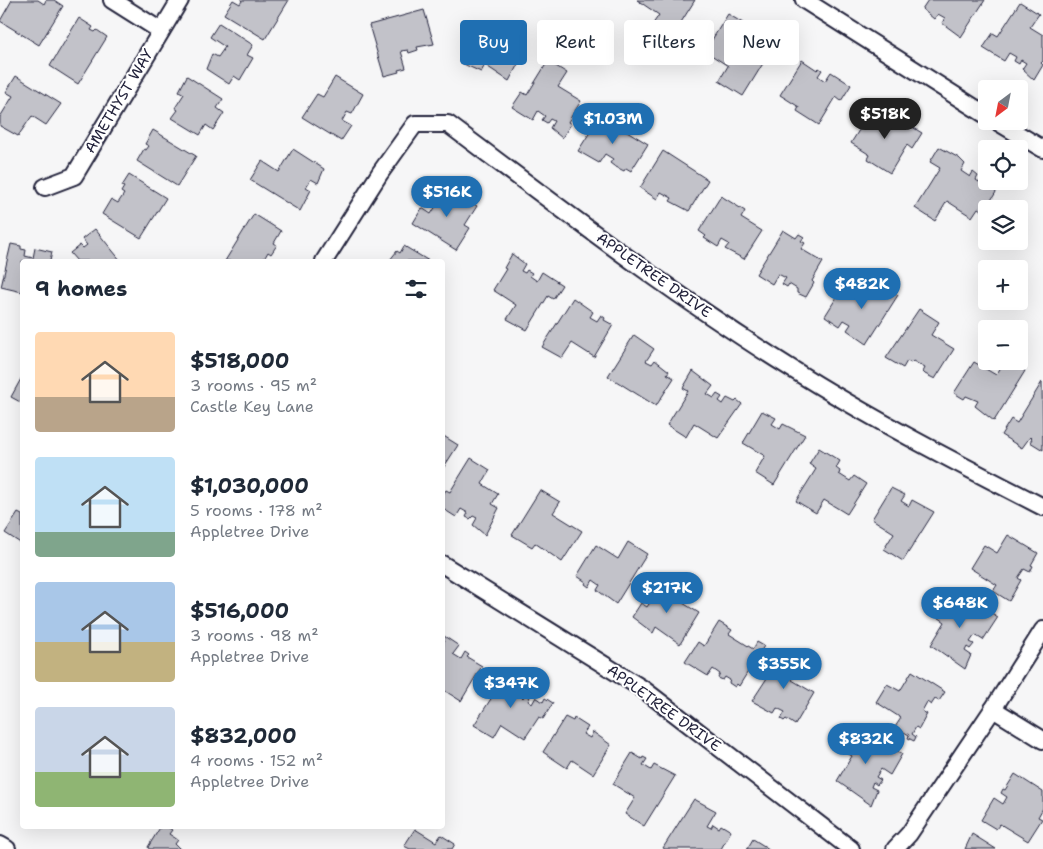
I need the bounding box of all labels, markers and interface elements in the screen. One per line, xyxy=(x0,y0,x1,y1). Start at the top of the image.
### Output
chip: Buy xyxy=(460,20,527,65)
chip: Rent xyxy=(537,20,614,65)
chip: Filters xyxy=(624,20,714,65)
chip: New xyxy=(724,20,799,65)
street label: AMETHYST WAY xyxy=(80,45,158,157)
north arrow xyxy=(978,80,1028,130)
map controls xyxy=(978,80,1028,370)
pin: $518K xyxy=(850,98,920,140)
pin: $1.03M xyxy=(572,102,654,145)
text: $518K xyxy=(860,103,910,124)
text: $1.03M xyxy=(583,108,643,129)
button: locate xyxy=(978,140,1028,190)
pin: $516K xyxy=(412,176,482,218)
text: $516K xyxy=(422,181,472,202)
button: layers xyxy=(978,200,1028,250)
street label: APPLETREE DRIVE xyxy=(593,228,715,322)
button: + xyxy=(978,260,1028,310)
pin: $482K xyxy=(827,268,897,310)
text: $482K xyxy=(834,273,890,294)
text: 9 homes xyxy=(35,275,127,303)
icon: filters xyxy=(402,275,430,303)
button: − xyxy=(978,320,1028,370)
text: $518,000 xyxy=(190,347,290,375)
icon: home xyxy=(75,352,135,412)
text: 3 rooms · 95 m² xyxy=(190,375,317,396)
text: Castle Key Lane xyxy=(190,396,314,417)
text: $1,030,000 xyxy=(190,472,309,500)
icon: home xyxy=(75,477,135,537)
text: 5 rooms · 178 m² xyxy=(190,500,323,521)
text: Appletree Drive xyxy=(190,521,309,542)
pin: $217K xyxy=(632,572,702,614)
text: $217K xyxy=(642,577,692,598)
pin: $648K xyxy=(925,586,995,629)
text: $648K xyxy=(932,592,988,613)
text: $516,000 xyxy=(190,597,289,625)
icon: home xyxy=(75,602,135,662)
text: 3 rooms · 98 m² xyxy=(190,625,319,646)
text: Appletree Drive xyxy=(190,646,309,667)
pin: $355K xyxy=(749,648,819,690)
text: $355K xyxy=(758,653,810,674)
street label: APPLETREE DRIVE xyxy=(603,660,725,756)
pin: $347K xyxy=(476,666,546,709)
text: $347K xyxy=(484,672,538,693)
text: $832,000 xyxy=(190,722,297,750)
pin: $832K xyxy=(831,722,901,765)
icon: home xyxy=(75,727,135,787)
text: $832K xyxy=(839,728,893,749)
text: 4 rooms · 152 m² xyxy=(190,750,323,771)
text: Appletree Drive xyxy=(190,771,309,792)

